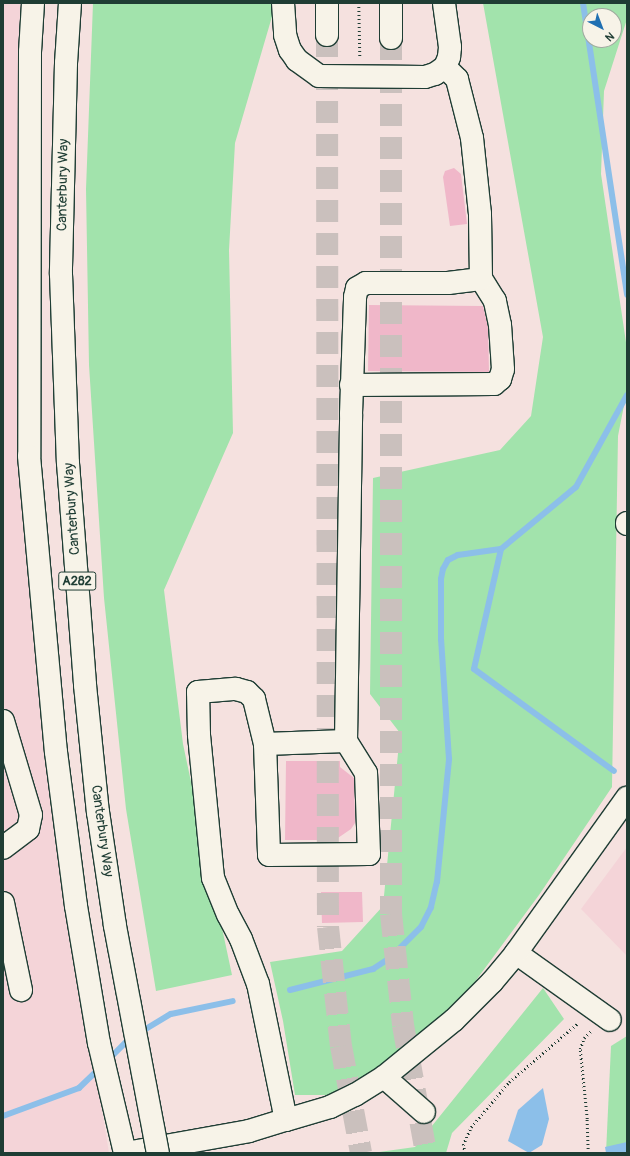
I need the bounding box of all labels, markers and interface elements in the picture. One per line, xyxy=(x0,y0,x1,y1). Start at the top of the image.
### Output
north arrow xyxy=(582,8,622,48)
text: N xyxy=(603,29,617,44)
street label: Canterbury Way xyxy=(54,139,72,231)
street label: Canterbury Way xyxy=(60,462,84,556)
road number: A282 xyxy=(58,570,96,592)
street label: Canterbury Way xyxy=(87,784,117,878)

